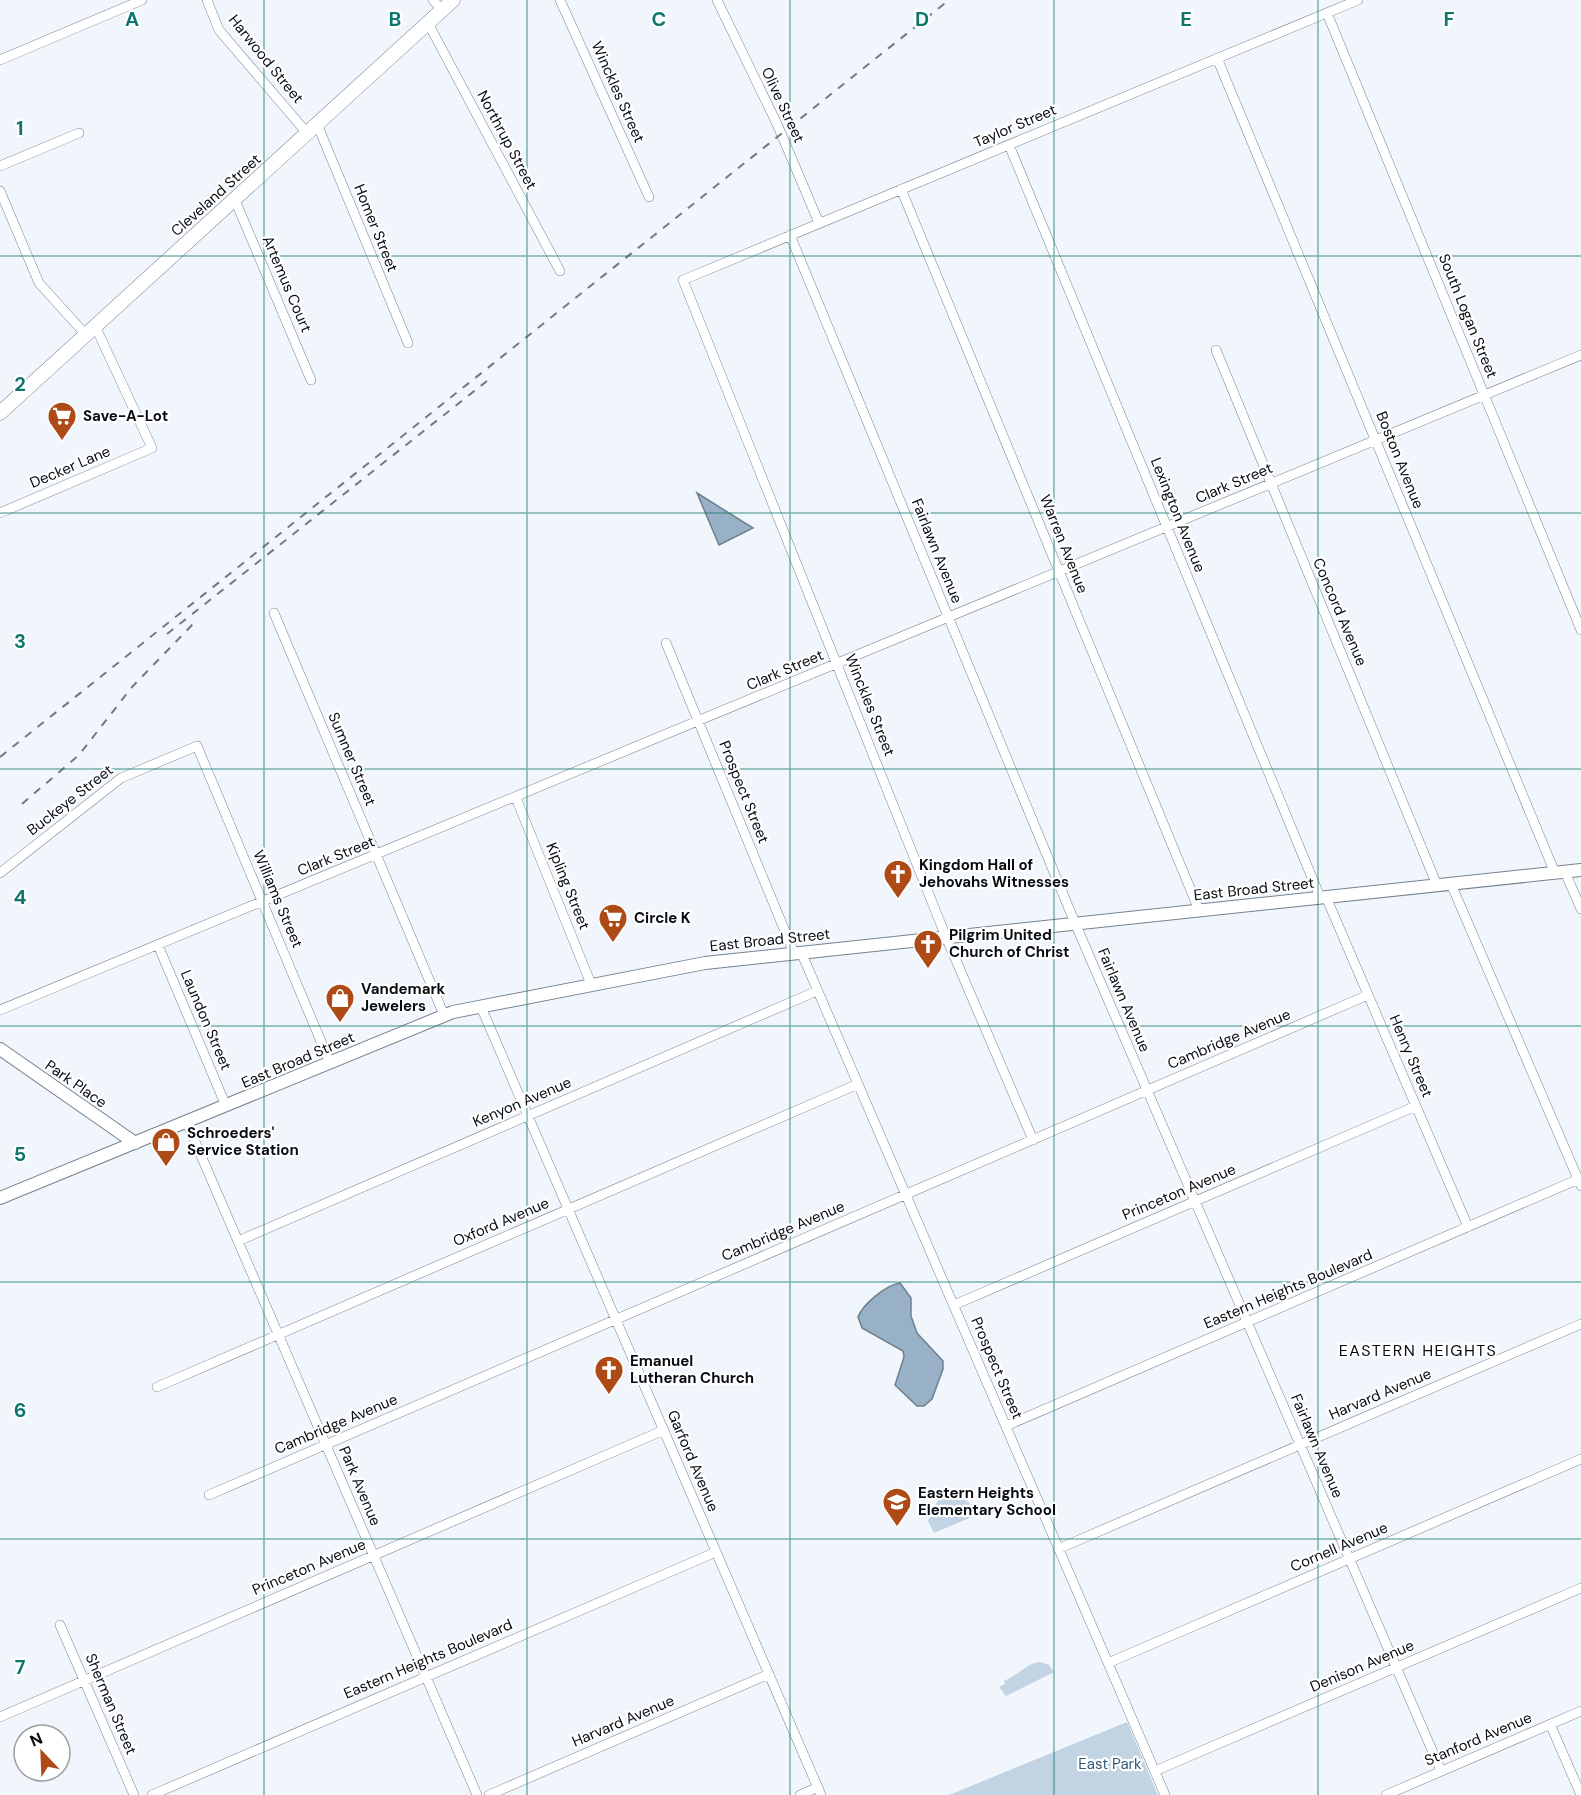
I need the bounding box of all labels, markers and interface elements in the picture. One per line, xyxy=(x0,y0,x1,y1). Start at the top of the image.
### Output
text: A xyxy=(125,6,139,32)
text: B xyxy=(389,6,401,32)
text: C xyxy=(652,6,666,32)
text: D xyxy=(915,6,929,32)
text: E xyxy=(1180,6,1192,32)
text: F xyxy=(1443,6,1455,32)
street label: Harwood Street xyxy=(224,10,308,108)
street label: Winckles Street xyxy=(587,38,649,146)
street label: Olive Street xyxy=(757,64,809,146)
street label: Northrup Street xyxy=(472,87,542,193)
street label: Taylor Street xyxy=(971,100,1059,152)
text: 1 xyxy=(16,115,24,141)
street label: Cleveland Street xyxy=(167,149,265,241)
street label: Homer Street xyxy=(349,181,403,275)
street label: Artemus Court xyxy=(258,233,316,335)
street label: South Logan Street xyxy=(1434,251,1502,381)
text: 2 xyxy=(14,371,26,397)
supermarket icon: Save-A-Lot xyxy=(46,400,78,442)
place label: Save-A-Lot xyxy=(83,406,168,426)
street label: Boston Avenue xyxy=(1371,408,1429,512)
street label: Decker Lane xyxy=(27,441,113,493)
street label: Lexington Avenue xyxy=(1146,455,1210,575)
street label: Clark Street xyxy=(1192,458,1276,508)
street label: Warren Avenue xyxy=(1035,492,1093,596)
street label: Fairlawn Avenue xyxy=(907,496,967,606)
street label: Concord Avenue xyxy=(1308,555,1372,669)
text: 3 xyxy=(14,628,26,654)
street label: Clark Street xyxy=(743,645,827,695)
street label: Winckles Street xyxy=(840,651,900,759)
street label: Sumner Street xyxy=(323,709,381,809)
street label: Prospect Street xyxy=(714,738,774,846)
street label: Buckeye Street xyxy=(23,760,117,840)
street label: Clark Street xyxy=(294,831,378,881)
street label: Kipling Street xyxy=(541,840,595,933)
street label: Williams Street xyxy=(248,847,308,951)
place label: Kingdom Hall of Jehovahs Witnesses xyxy=(919,855,1069,892)
church icon: Kingdom Hall of Jehovahs Witnesses xyxy=(882,858,914,900)
street label: East Broad Street xyxy=(1193,873,1315,905)
text: 4 xyxy=(14,884,27,910)
supermarket icon: Circle K xyxy=(597,902,629,944)
place label: Circle K xyxy=(634,908,691,928)
street label: East Broad Street xyxy=(709,924,831,956)
place label: Pilgrim United Church of Christ xyxy=(949,925,1070,962)
church icon: Pilgrim United Church of Christ xyxy=(912,928,944,970)
street label: Fairlawn Avenue xyxy=(1093,945,1155,1055)
street label: Laundon Street xyxy=(176,967,236,1073)
place label: Vandemark Jewelers xyxy=(361,979,446,1016)
shop icon: Vandemark Jewelers xyxy=(324,982,356,1024)
street label: Cambridge Avenue xyxy=(1164,1004,1294,1074)
street label: Henry Street xyxy=(1385,1012,1437,1100)
street label: East Broad Street xyxy=(238,1027,358,1093)
street label: Park Place xyxy=(41,1055,111,1113)
street label: Kenyon Avenue xyxy=(470,1072,574,1132)
place label: Schroeders' Service Station xyxy=(187,1123,299,1160)
shop icon: Schroeders' Service Station xyxy=(150,1126,182,1168)
text: 5 xyxy=(14,1141,26,1167)
street label: Princeton Avenue xyxy=(1119,1159,1239,1225)
street label: Oxford Avenue xyxy=(450,1193,552,1251)
street label: Cambridge Avenue xyxy=(718,1196,848,1266)
street label: Eastern Heights Boulevard xyxy=(1201,1244,1375,1334)
street label: Prospect Street xyxy=(966,1314,1028,1422)
district label: EASTERN HEIGHTS xyxy=(1339,1340,1497,1361)
place label: Emanuel Lutheran Church xyxy=(630,1351,754,1388)
church icon: Emanuel Lutheran Church xyxy=(593,1354,625,1396)
street label: Harvard Avenue xyxy=(1326,1363,1434,1425)
street label: Cambridge Avenue xyxy=(271,1389,401,1459)
street label: Fairlawn Avenue xyxy=(1286,1391,1348,1501)
text: 6 xyxy=(14,1397,26,1423)
street label: Garford Avenue xyxy=(663,1407,723,1515)
street label: Park Avenue xyxy=(334,1443,386,1529)
place label: Eastern Heights Elementary School xyxy=(918,1483,1056,1520)
school or university icon: Eastern Heights Elementary School xyxy=(881,1486,913,1528)
street label: Cornell Avenue xyxy=(1287,1517,1391,1577)
street label: Princeton Avenue xyxy=(249,1534,369,1600)
street label: Eastern Heights Boulevard xyxy=(341,1614,515,1704)
street label: Denison Avenue xyxy=(1307,1635,1417,1697)
street label: Sherman Street xyxy=(81,1650,141,1758)
text: 7 xyxy=(15,1654,26,1680)
street label: Harvard Avenue xyxy=(569,1690,677,1752)
street label: Stanford Avenue xyxy=(1421,1707,1535,1771)
north arrow xyxy=(12,1723,72,1783)
text: N xyxy=(27,1728,46,1752)
park label: East Park xyxy=(1078,1754,1142,1774)

